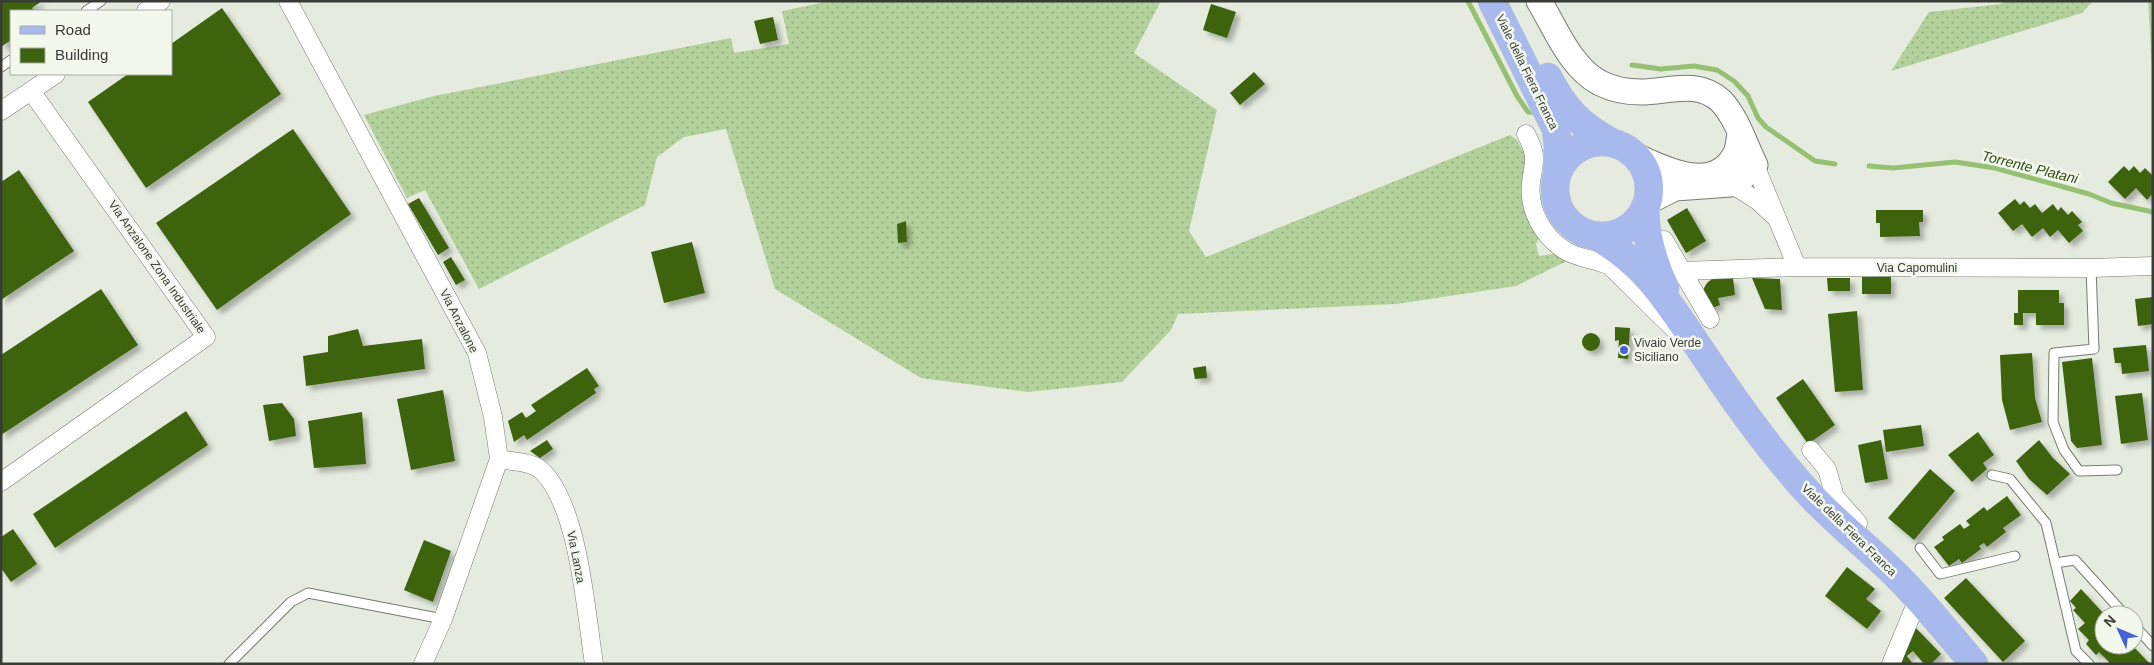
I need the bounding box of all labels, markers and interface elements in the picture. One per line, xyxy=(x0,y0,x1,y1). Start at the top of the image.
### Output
legend xyxy=(10,10,172,75)
street label: Viale della Fiera Franca xyxy=(1493,12,1561,132)
text: Road xyxy=(55,21,91,38)
text: Building xyxy=(55,46,108,63)
water label: Torrente Platani xyxy=(1980,147,2080,187)
street label: Via Anzalone Zona Industriale xyxy=(106,198,209,336)
street label: Via Capomulini xyxy=(1877,261,1957,275)
street label: Via Anzalone xyxy=(437,287,481,356)
place label: Vivaio Verde Siciliano xyxy=(1634,336,1701,364)
marker: Vivaio Verde Siciliano xyxy=(1618,344,1630,356)
street label: Viale della Fiera Franca xyxy=(1799,481,1900,579)
street label: Via Lanza xyxy=(564,530,588,585)
north arrow xyxy=(2094,605,2144,655)
text: N xyxy=(2100,612,2119,630)

